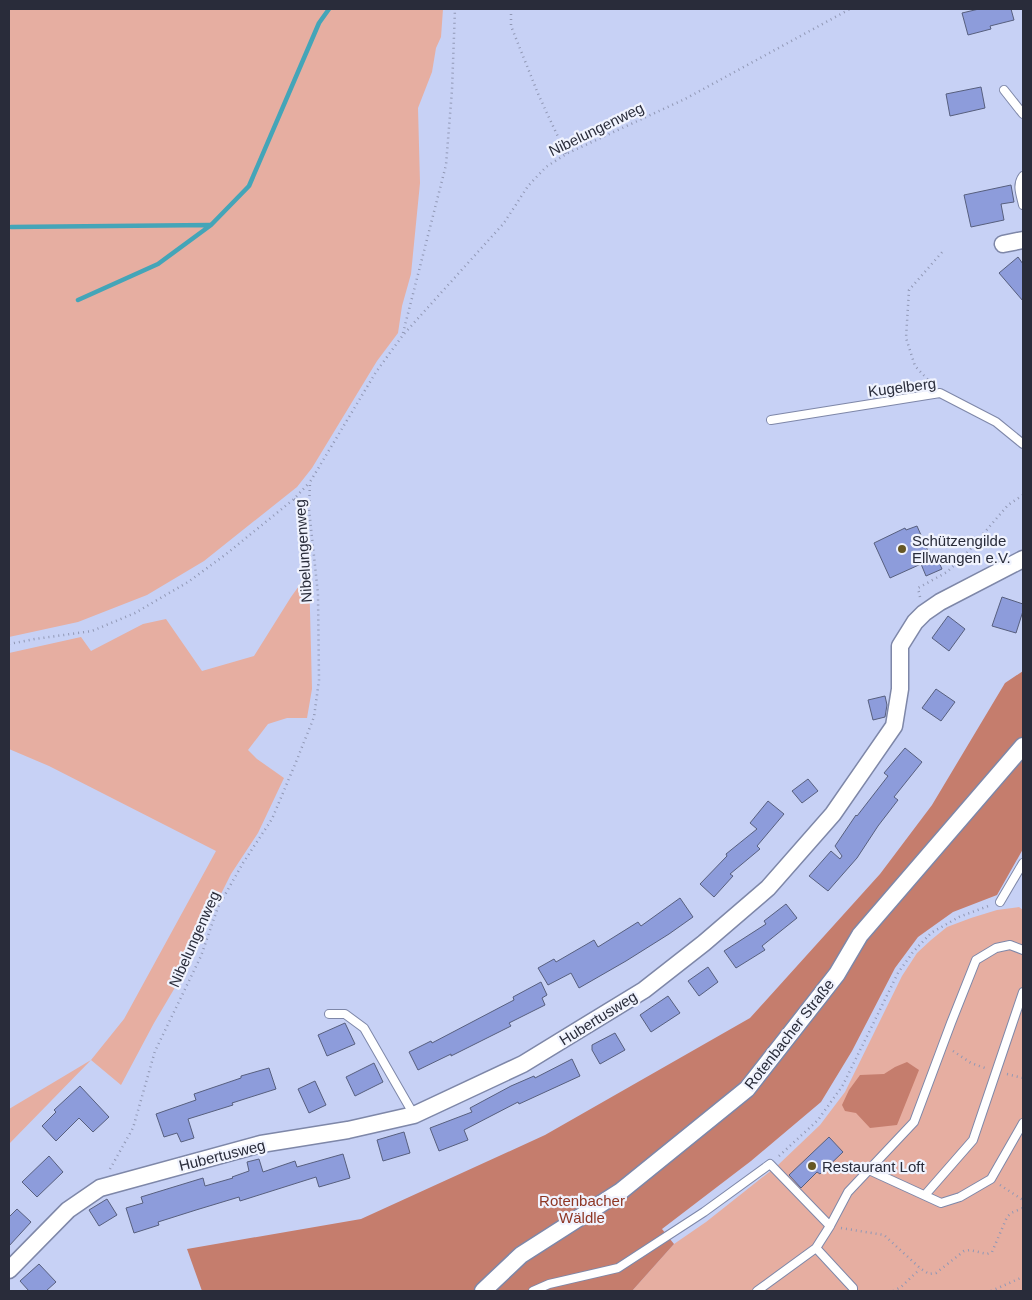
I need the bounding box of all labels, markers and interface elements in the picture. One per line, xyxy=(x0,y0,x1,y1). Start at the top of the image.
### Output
street label: Nibelungenweg xyxy=(546,99,646,159)
street label: Kugelberg xyxy=(867,374,937,400)
street label: Nibelungenweg xyxy=(291,499,315,603)
place label: Schützengilde Ellwangen e.V. xyxy=(912,532,1011,566)
marker: Schützengilde Ellwangen e.V. xyxy=(896,543,908,555)
street label: Nibelungenweg xyxy=(165,888,223,990)
street label: Rotenbacher Straße xyxy=(741,976,837,1092)
street label: Hubertusweg xyxy=(556,987,640,1049)
street label: Hubertusweg xyxy=(177,1136,267,1174)
place label: Restaurant Loft xyxy=(822,1158,925,1175)
marker: Restaurant Loft xyxy=(806,1160,818,1172)
park label: Rotenbacher Wäldle xyxy=(539,1192,625,1226)

